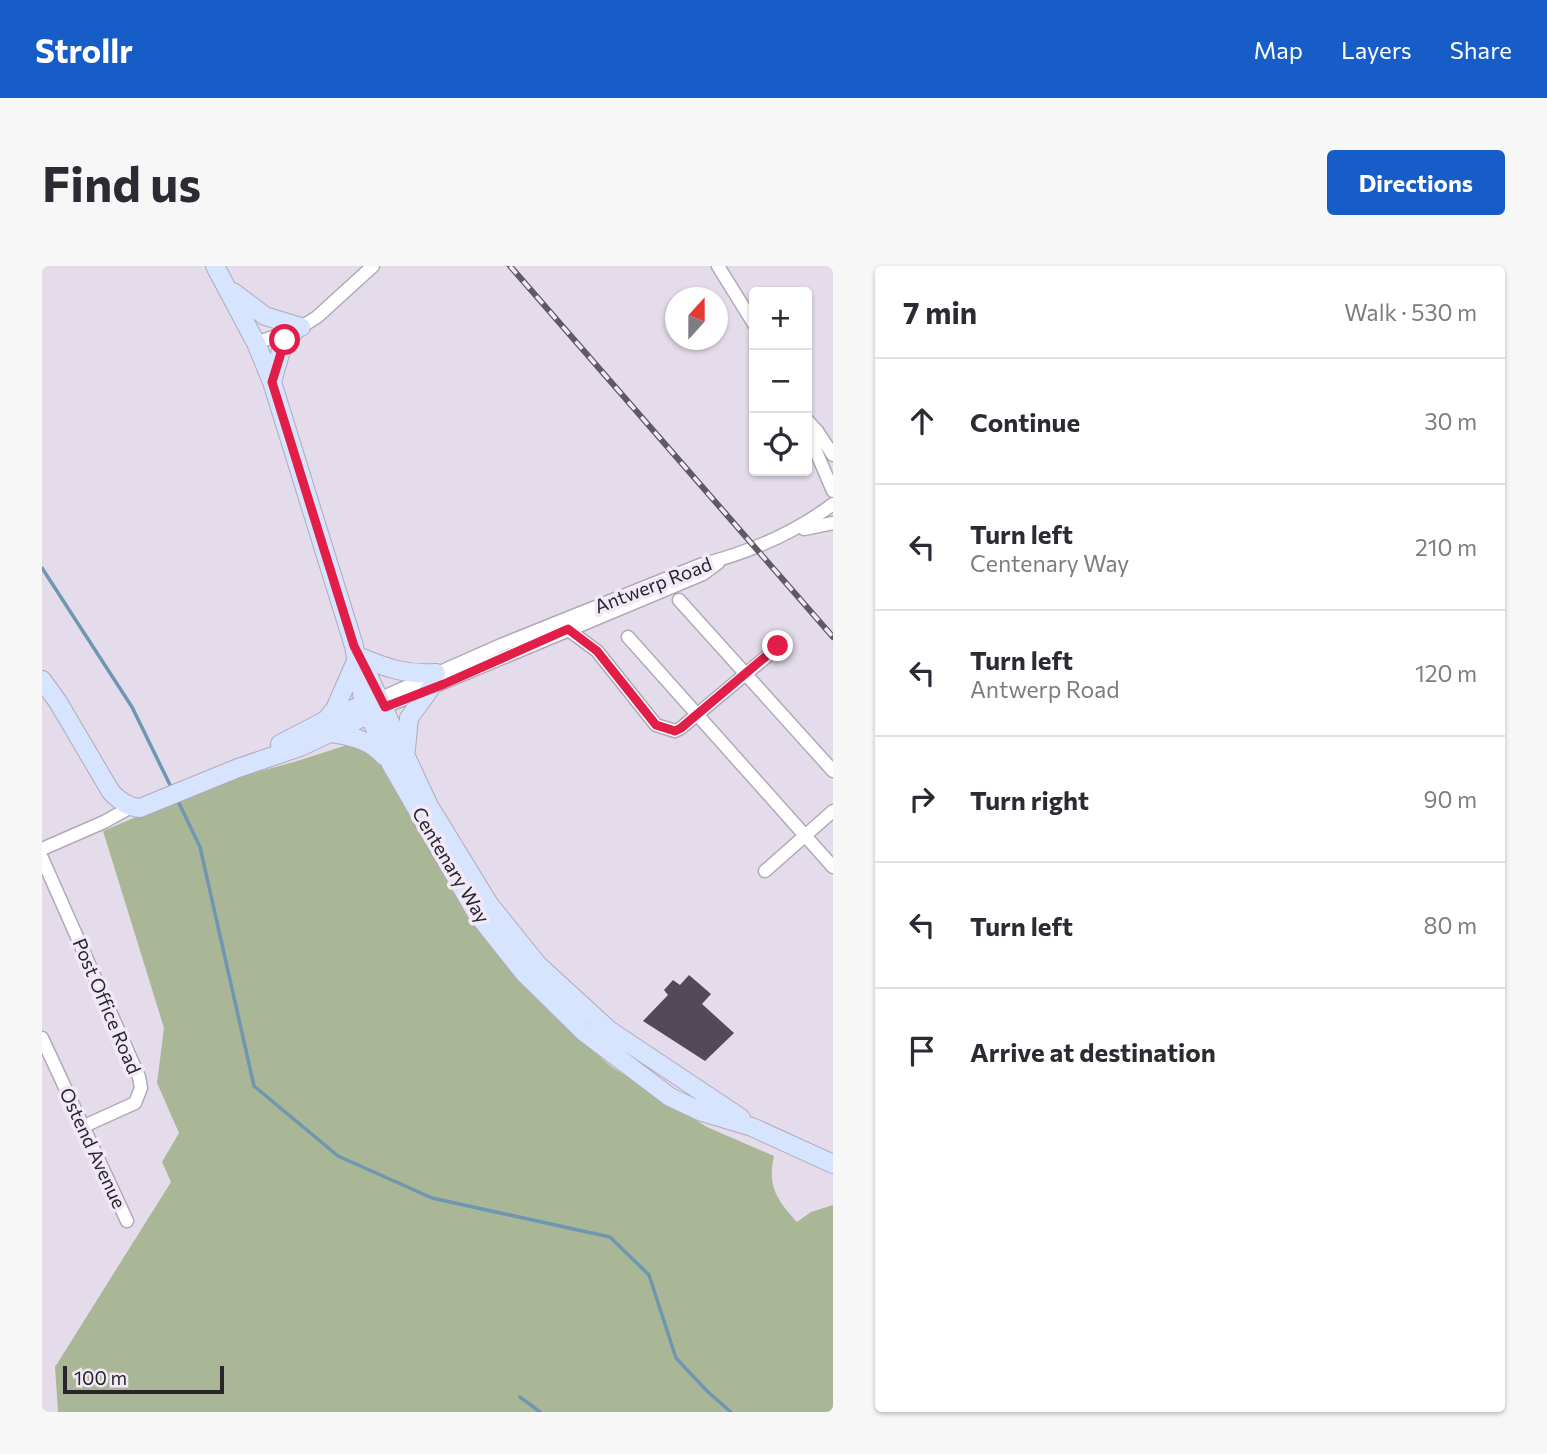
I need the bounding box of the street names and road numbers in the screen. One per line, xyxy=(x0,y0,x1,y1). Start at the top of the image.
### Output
street label: Antwerp Road xyxy=(591,552,715,617)
street label: Centenary Way xyxy=(408,802,495,927)
street label: Post Office Road xyxy=(69,934,146,1077)
street label: Ostend Avenue xyxy=(55,1084,131,1212)

